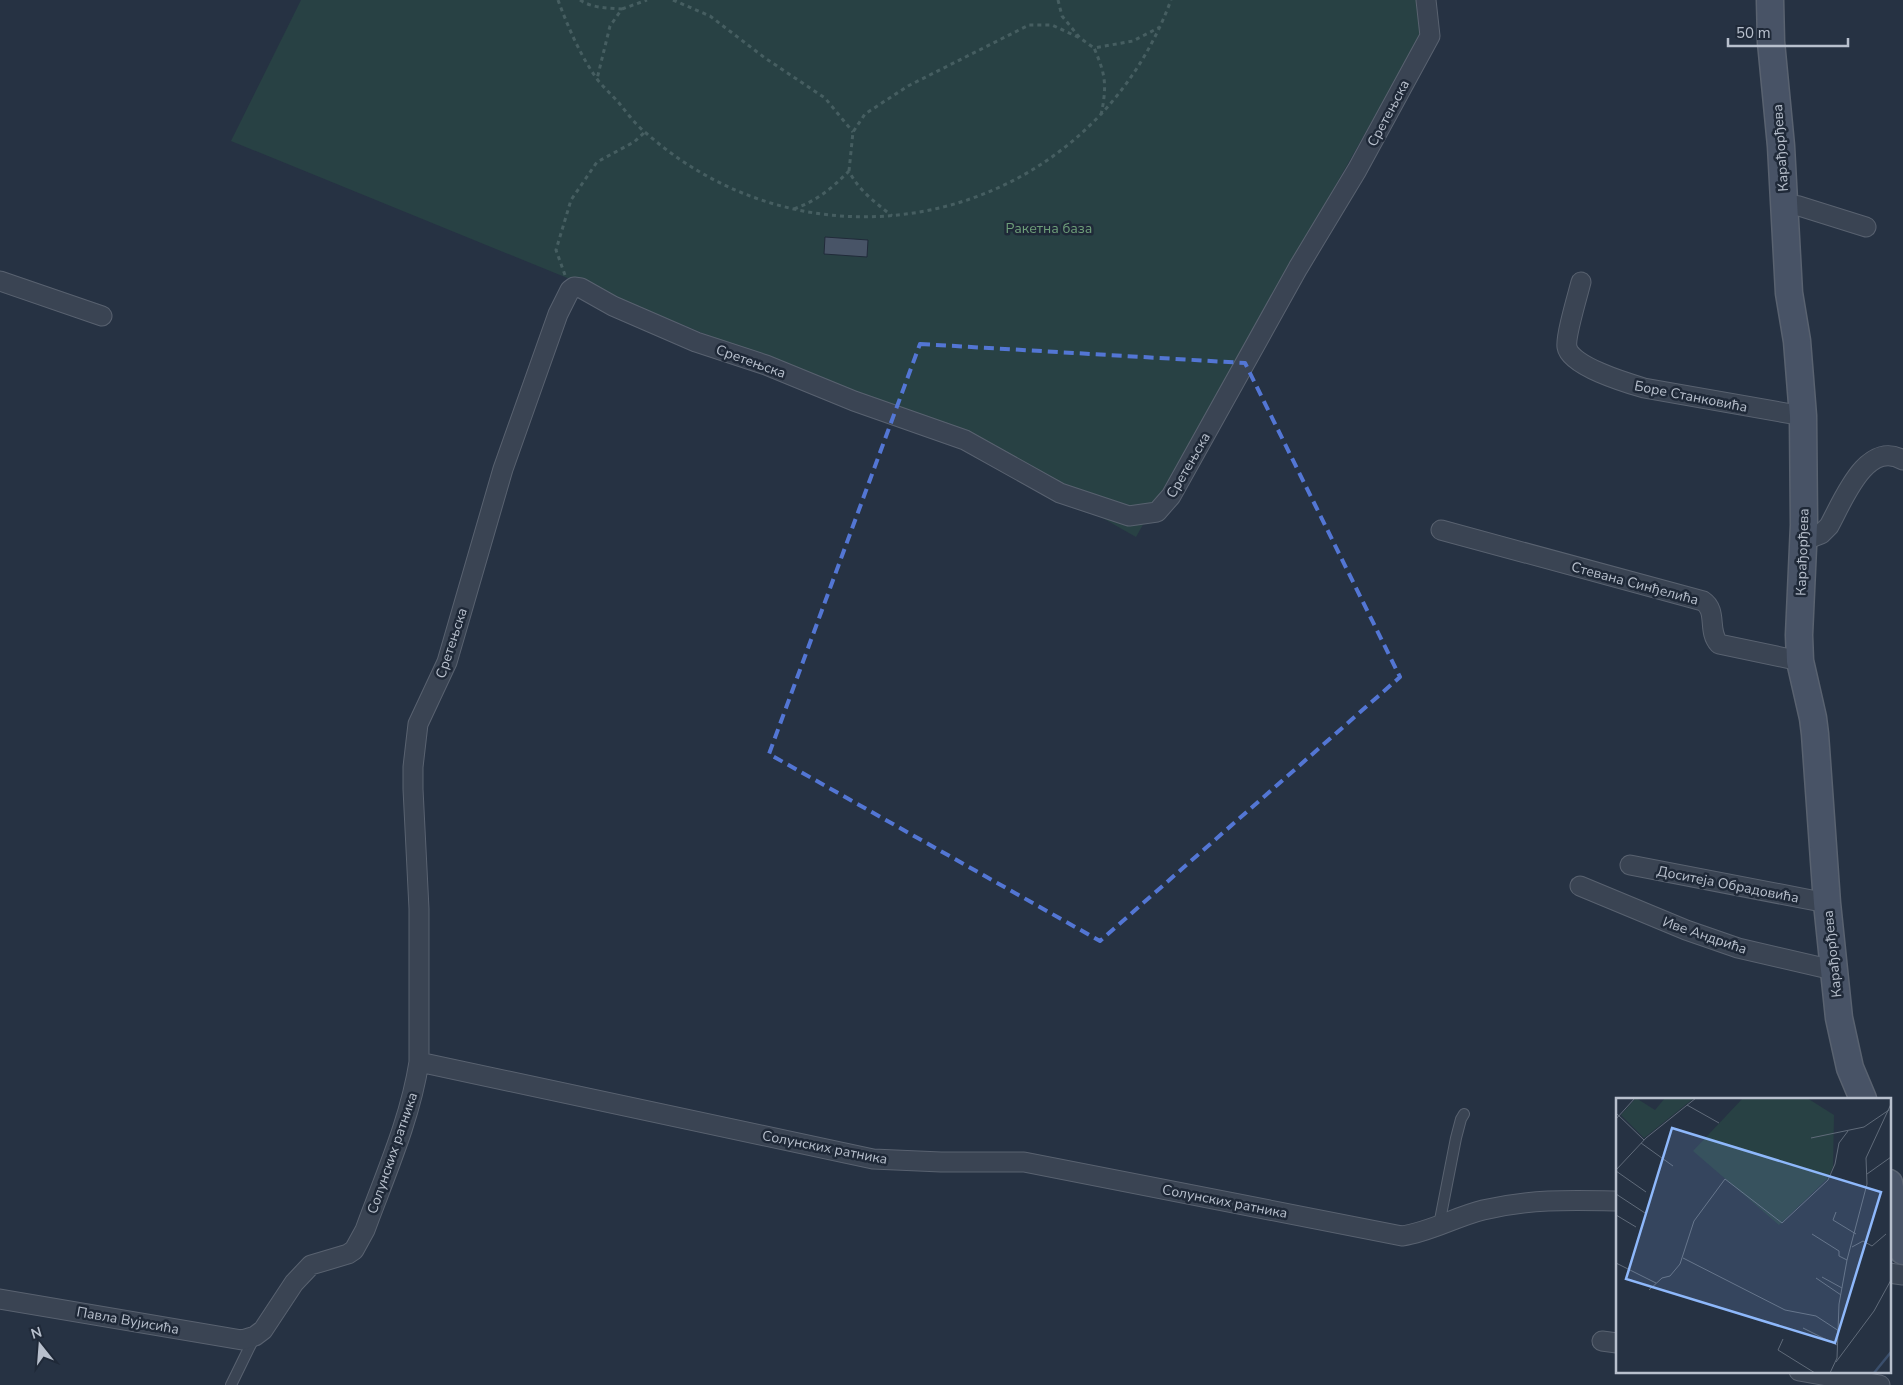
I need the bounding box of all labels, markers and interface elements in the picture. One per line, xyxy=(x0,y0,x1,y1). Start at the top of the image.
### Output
scale bar xyxy=(1728,15,1848,47)
text: 50 m xyxy=(1736,23,1771,43)
street label: Сретењска xyxy=(1363,77,1414,150)
street label: Карађорђева xyxy=(1768,104,1793,192)
park label: Ракетна база xyxy=(1006,219,1092,238)
street label: Сретењска xyxy=(713,340,788,383)
street label: Боре Станковића xyxy=(1633,376,1749,417)
street label: Сретењска xyxy=(1162,429,1215,502)
street label: Карађорђева xyxy=(1791,508,1814,596)
street label: Стевана Синђелића xyxy=(1569,557,1701,610)
street label: Сретењска xyxy=(431,606,472,681)
street label: Доситеја Обрадовића xyxy=(1655,861,1800,908)
street label: Карађорђева xyxy=(1818,909,1847,998)
street label: Иве Андрића xyxy=(1660,912,1750,959)
street label: Солунских ратника xyxy=(363,1090,422,1216)
inset map xyxy=(1616,1098,1890,1372)
street label: Солунских ратника xyxy=(761,1126,889,1169)
street label: Солунских ратника xyxy=(1161,1180,1289,1223)
street label: Павла Вујисића xyxy=(75,1302,181,1339)
north arrow xyxy=(15,1320,65,1370)
text: N xyxy=(29,1322,44,1344)

